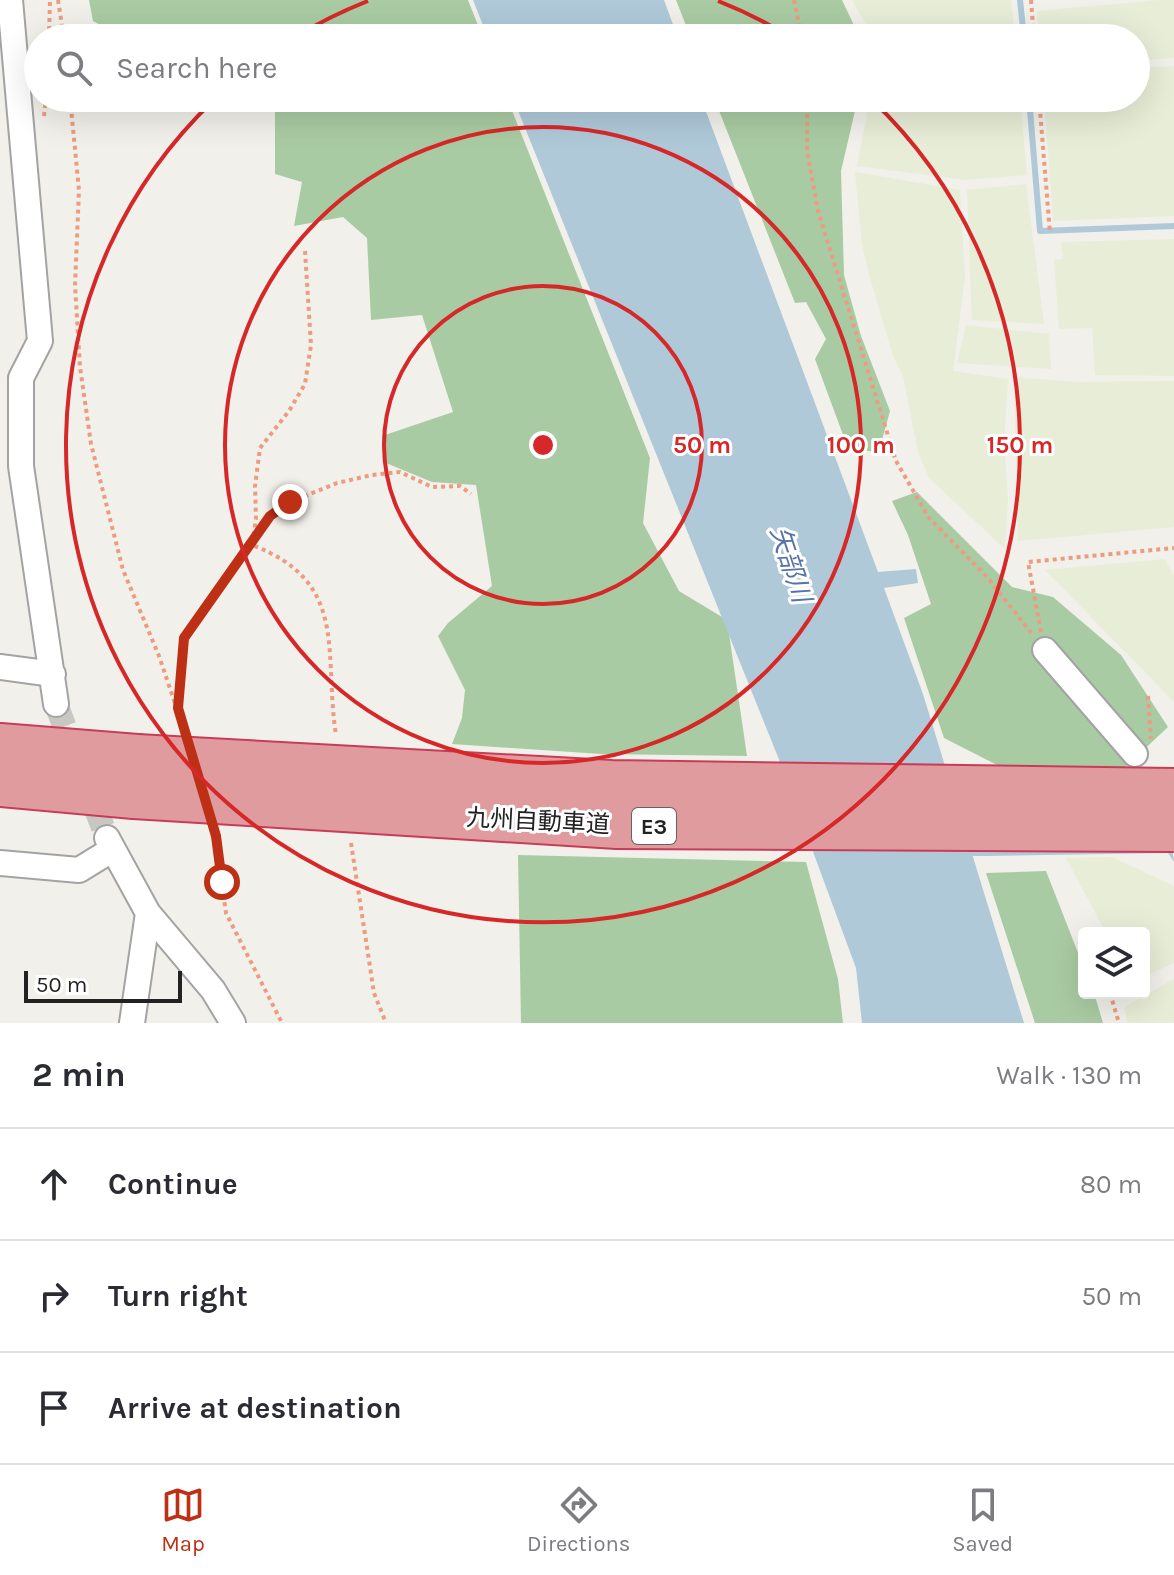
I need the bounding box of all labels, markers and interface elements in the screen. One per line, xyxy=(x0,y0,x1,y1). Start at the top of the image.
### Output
search box xyxy=(24,24,1150,112)
icon: search xyxy=(52,46,96,90)
text: Search here xyxy=(116,50,277,86)
centre of rings xyxy=(529,431,557,459)
text: 50 m xyxy=(673,431,731,459)
text: 100 m xyxy=(827,431,895,459)
text: 150 m xyxy=(987,431,1053,459)
route end xyxy=(272,484,308,520)
water label: 矢部川 xyxy=(764,522,818,609)
street label: 九州自動車道 xyxy=(465,803,611,839)
road number: E3 xyxy=(632,808,676,844)
route start xyxy=(204,864,240,900)
map controls xyxy=(1078,927,1150,999)
button: layers xyxy=(1078,927,1150,999)
scale bar xyxy=(24,967,182,1003)
text: 50 m xyxy=(36,972,87,998)
text: 2 min xyxy=(32,1055,126,1095)
text: Walk · 130 m xyxy=(996,1060,1142,1091)
icon: ahead xyxy=(32,1162,76,1206)
text: Continue xyxy=(108,1166,238,1202)
text: 80 m xyxy=(1080,1169,1142,1200)
icon: right xyxy=(32,1274,76,1318)
text: Turn right xyxy=(108,1278,248,1314)
text: 50 m xyxy=(1081,1281,1142,1312)
icon: arrive xyxy=(32,1386,76,1430)
text: Arrive at destination xyxy=(108,1390,402,1426)
tab: Map xyxy=(161,1483,205,1557)
tab: Directions xyxy=(527,1483,630,1557)
tab: Saved xyxy=(952,1483,1013,1557)

